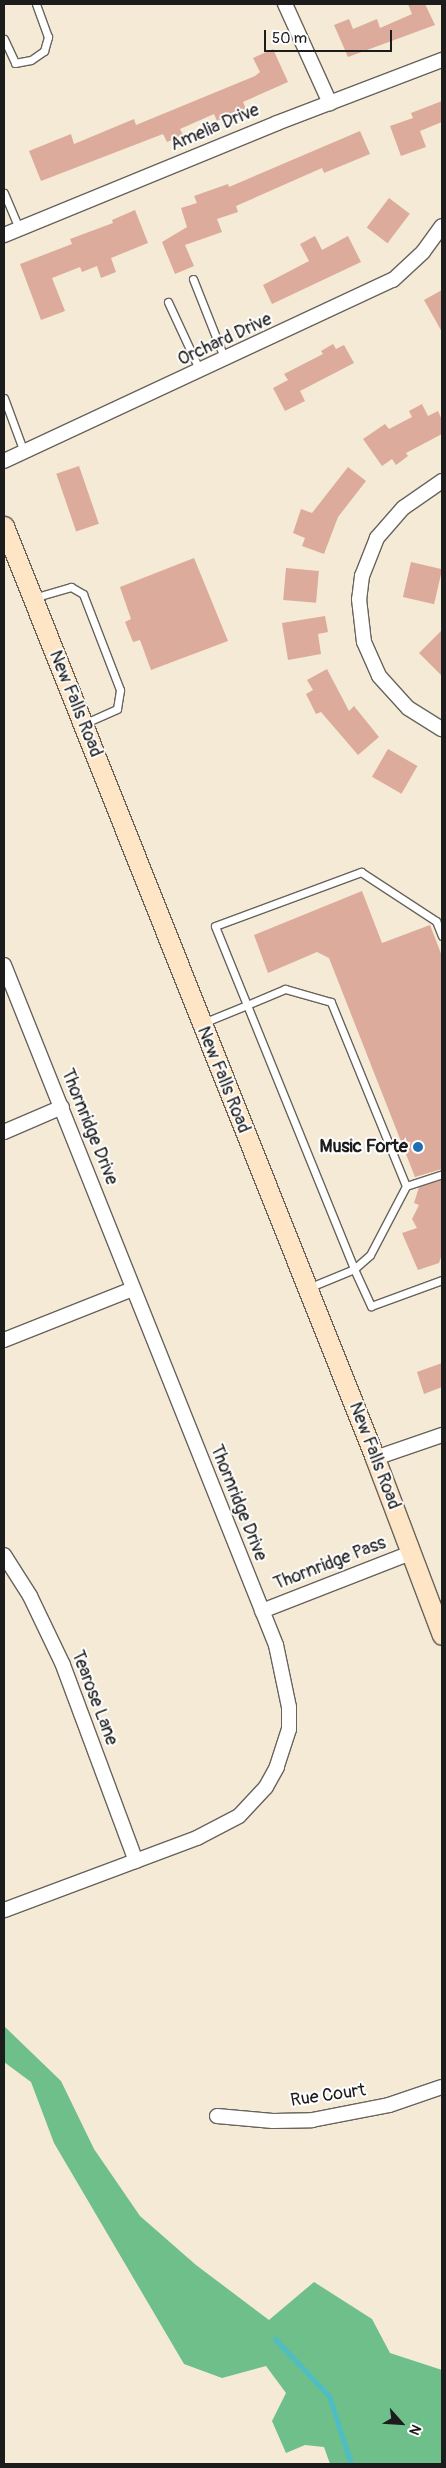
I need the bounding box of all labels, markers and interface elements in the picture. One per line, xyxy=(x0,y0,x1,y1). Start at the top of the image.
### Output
scale bar xyxy=(266,20,394,52)
text: 50 m xyxy=(272,29,307,48)
street label: Amelia Drive xyxy=(167,100,263,156)
street label: Orchard Drive xyxy=(175,309,275,371)
street label: New Falls Road xyxy=(44,648,106,760)
street label: New Falls Road xyxy=(192,1024,254,1136)
street label: Thornridge Drive xyxy=(56,1066,122,1188)
place label: Music Forte xyxy=(320,1136,408,1158)
marker: Music Forte xyxy=(412,1141,424,1153)
street label: New Falls Road xyxy=(344,1399,404,1513)
street label: Thornridge Drive xyxy=(205,1442,271,1564)
street label: Thornridge Pass xyxy=(271,1533,389,1595)
street label: Tearose Lane xyxy=(66,1648,122,1748)
street label: Rue Court xyxy=(289,2080,367,2112)
north arrow xyxy=(376,2398,426,2448)
text: N xyxy=(405,2422,425,2438)

